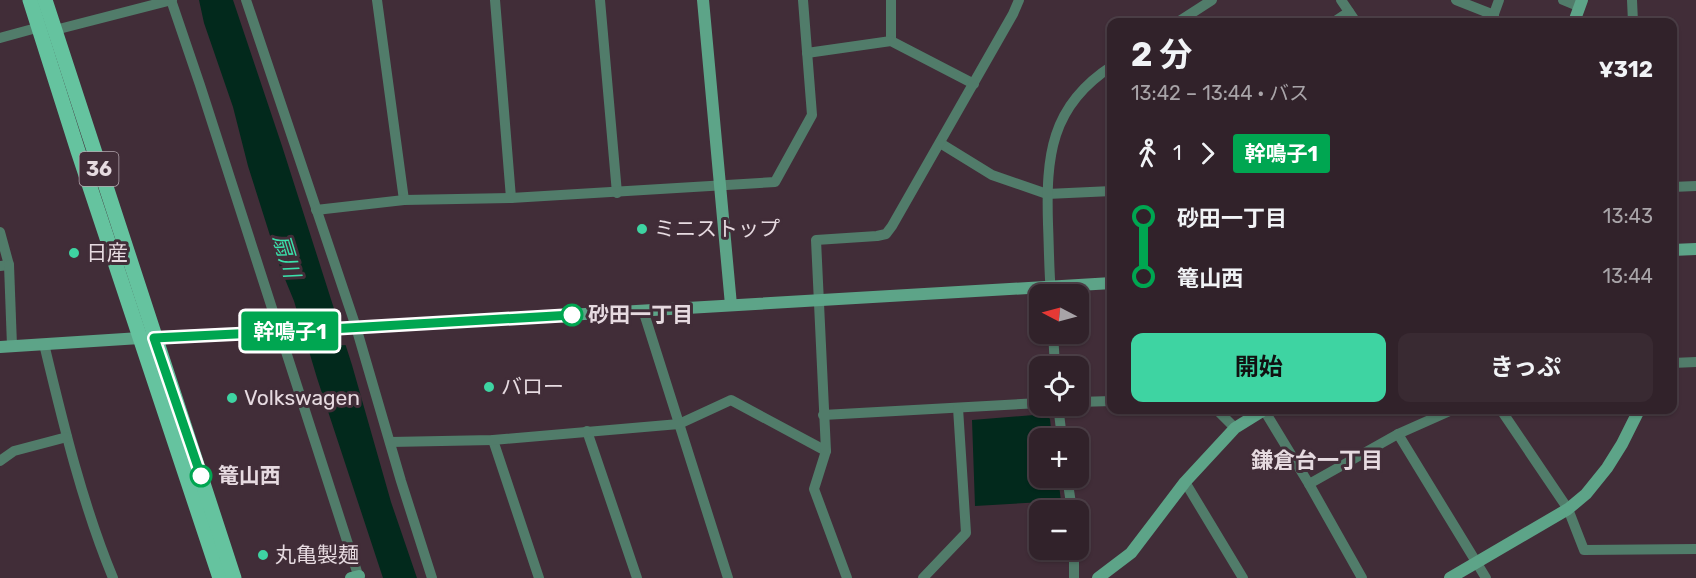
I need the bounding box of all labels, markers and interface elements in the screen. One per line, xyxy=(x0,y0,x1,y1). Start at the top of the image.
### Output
text: 2 分 xyxy=(1131,35,1192,74)
text: ¥312 xyxy=(1598,56,1653,83)
text: 13:42 – 13:44 · バス xyxy=(1131,81,1309,105)
icon: walk xyxy=(1131,137,1164,170)
icon: forward xyxy=(1191,137,1224,170)
text: 1 xyxy=(1173,141,1182,165)
text: 幹鳴子1 xyxy=(1245,141,1318,166)
road number: 36 xyxy=(80,152,118,186)
text: 13:43 xyxy=(1603,204,1653,228)
text: 砂田一丁目 xyxy=(1177,205,1287,232)
place label: ミニストップ xyxy=(654,216,780,241)
marker: ミニストップ xyxy=(635,222,649,236)
water label: 扇川 xyxy=(267,231,306,283)
place label: 日産 xyxy=(86,240,128,265)
marker: 日産 xyxy=(67,246,81,260)
text: 13:44 xyxy=(1602,264,1653,288)
text: 篭山西 xyxy=(1177,265,1243,292)
north arrow xyxy=(1029,284,1089,344)
map controls xyxy=(1029,284,1089,560)
place label: 砂田一丁目 xyxy=(588,302,693,327)
marker: 砂田一丁目 xyxy=(561,304,583,326)
line badge: 幹鳴子1 xyxy=(248,312,332,350)
text: 幹鳴子1 xyxy=(253,319,327,344)
button: 開始 xyxy=(1131,333,1386,402)
button: きっぷ xyxy=(1398,333,1653,402)
button: locate xyxy=(1029,356,1089,416)
place label: バロー xyxy=(501,374,564,399)
marker: バロー xyxy=(482,380,496,394)
place label: Volkswagen xyxy=(244,385,360,410)
marker: Volkswagen xyxy=(225,391,239,405)
button: + xyxy=(1029,428,1089,488)
district label: 鎌倉台一丁目 xyxy=(1251,447,1383,474)
place label: 篭山西 xyxy=(218,463,281,488)
marker: 篭山西 xyxy=(190,465,212,487)
button: − xyxy=(1029,500,1089,560)
place label: 丸亀製麺 xyxy=(275,542,359,567)
marker: 丸亀製麺 xyxy=(256,548,270,562)

